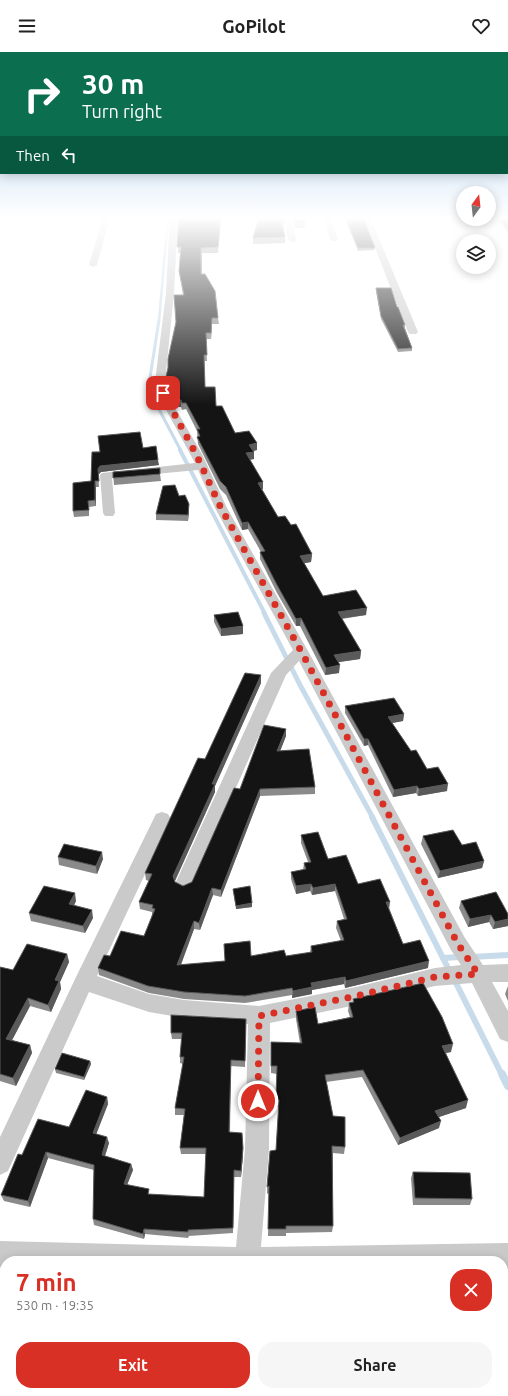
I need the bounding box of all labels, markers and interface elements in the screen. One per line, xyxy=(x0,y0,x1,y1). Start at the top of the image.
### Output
icon: menu xyxy=(16,15,38,37)
icon: heart xyxy=(470,15,492,37)
text: GoPilot xyxy=(222,16,286,36)
icon: right xyxy=(16,68,68,120)
text: 30 m xyxy=(82,68,144,99)
text: Turn right xyxy=(82,101,162,121)
icon: left xyxy=(58,144,80,166)
text: Then xyxy=(16,147,50,164)
north arrow xyxy=(456,186,496,226)
map controls xyxy=(456,186,496,274)
button: layers xyxy=(456,234,496,274)
pin xyxy=(146,376,180,410)
icon: arrive xyxy=(152,382,174,404)
position arrow xyxy=(237,1080,279,1122)
text: 7 min xyxy=(16,1269,77,1296)
button: close xyxy=(450,1269,492,1311)
text: 530 m · 19:35 xyxy=(16,1298,94,1312)
button: Exit xyxy=(16,1342,250,1388)
button: Share xyxy=(258,1342,492,1388)

